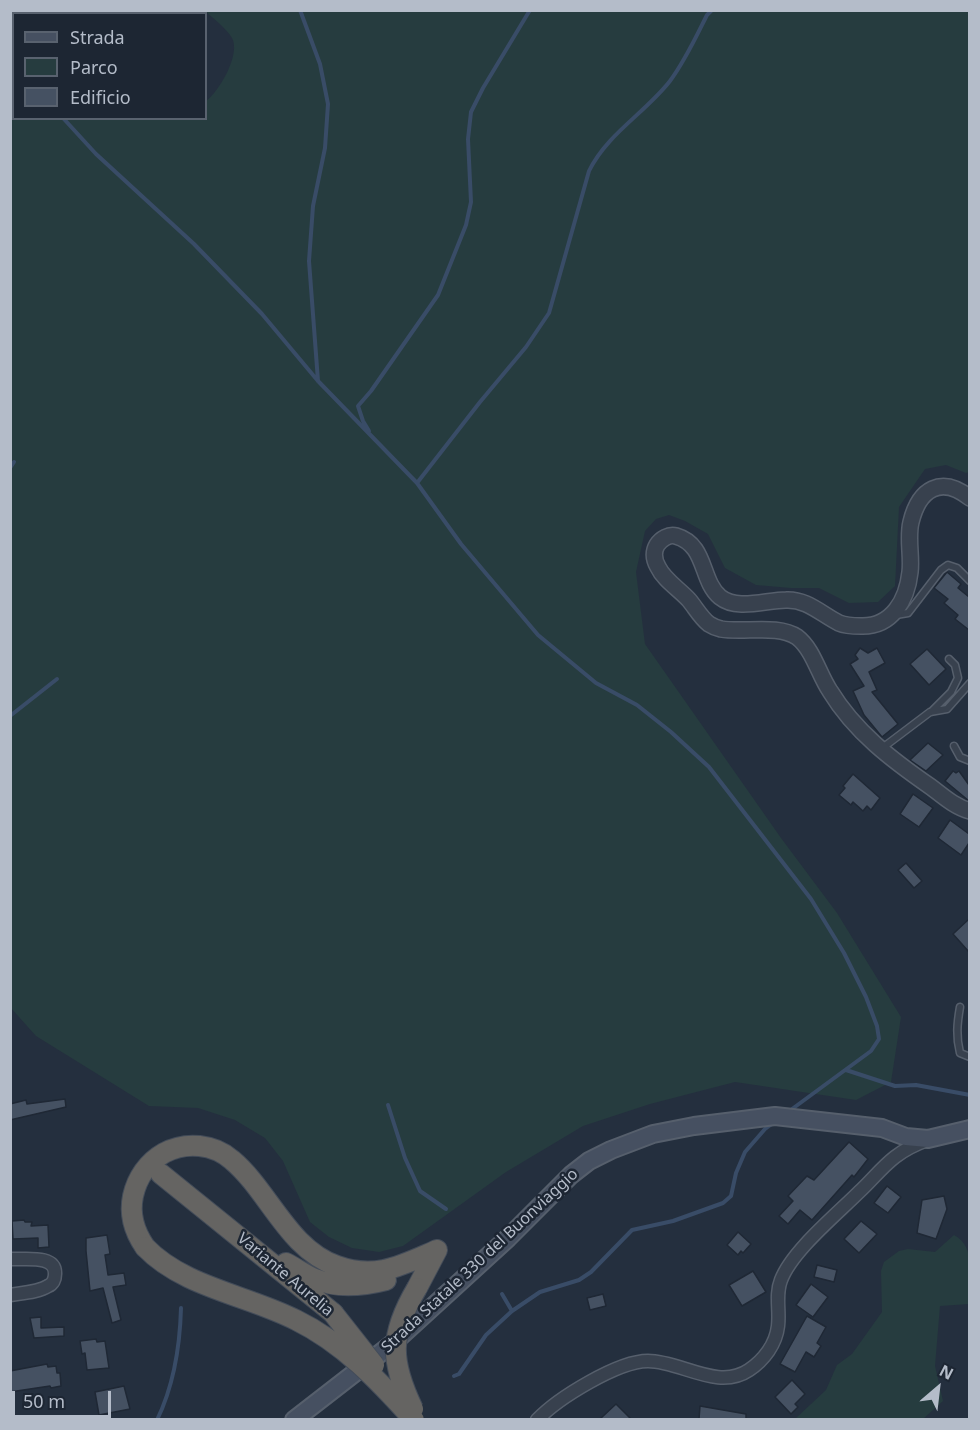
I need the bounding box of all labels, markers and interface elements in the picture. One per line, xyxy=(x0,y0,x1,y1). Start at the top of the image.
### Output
legend xyxy=(12,12,207,120)
text: Strada xyxy=(70,25,125,49)
text: Parco xyxy=(70,55,118,79)
text: Edificio xyxy=(70,85,131,109)
street label: Strada Statale 330 del Buonviaggio xyxy=(378,1165,582,1357)
street label: Variante Aurelia xyxy=(233,1229,337,1321)
north arrow xyxy=(908,1358,968,1418)
text: N xyxy=(936,1359,957,1385)
scale bar xyxy=(15,1379,114,1417)
text: 50 m xyxy=(23,1389,65,1413)

